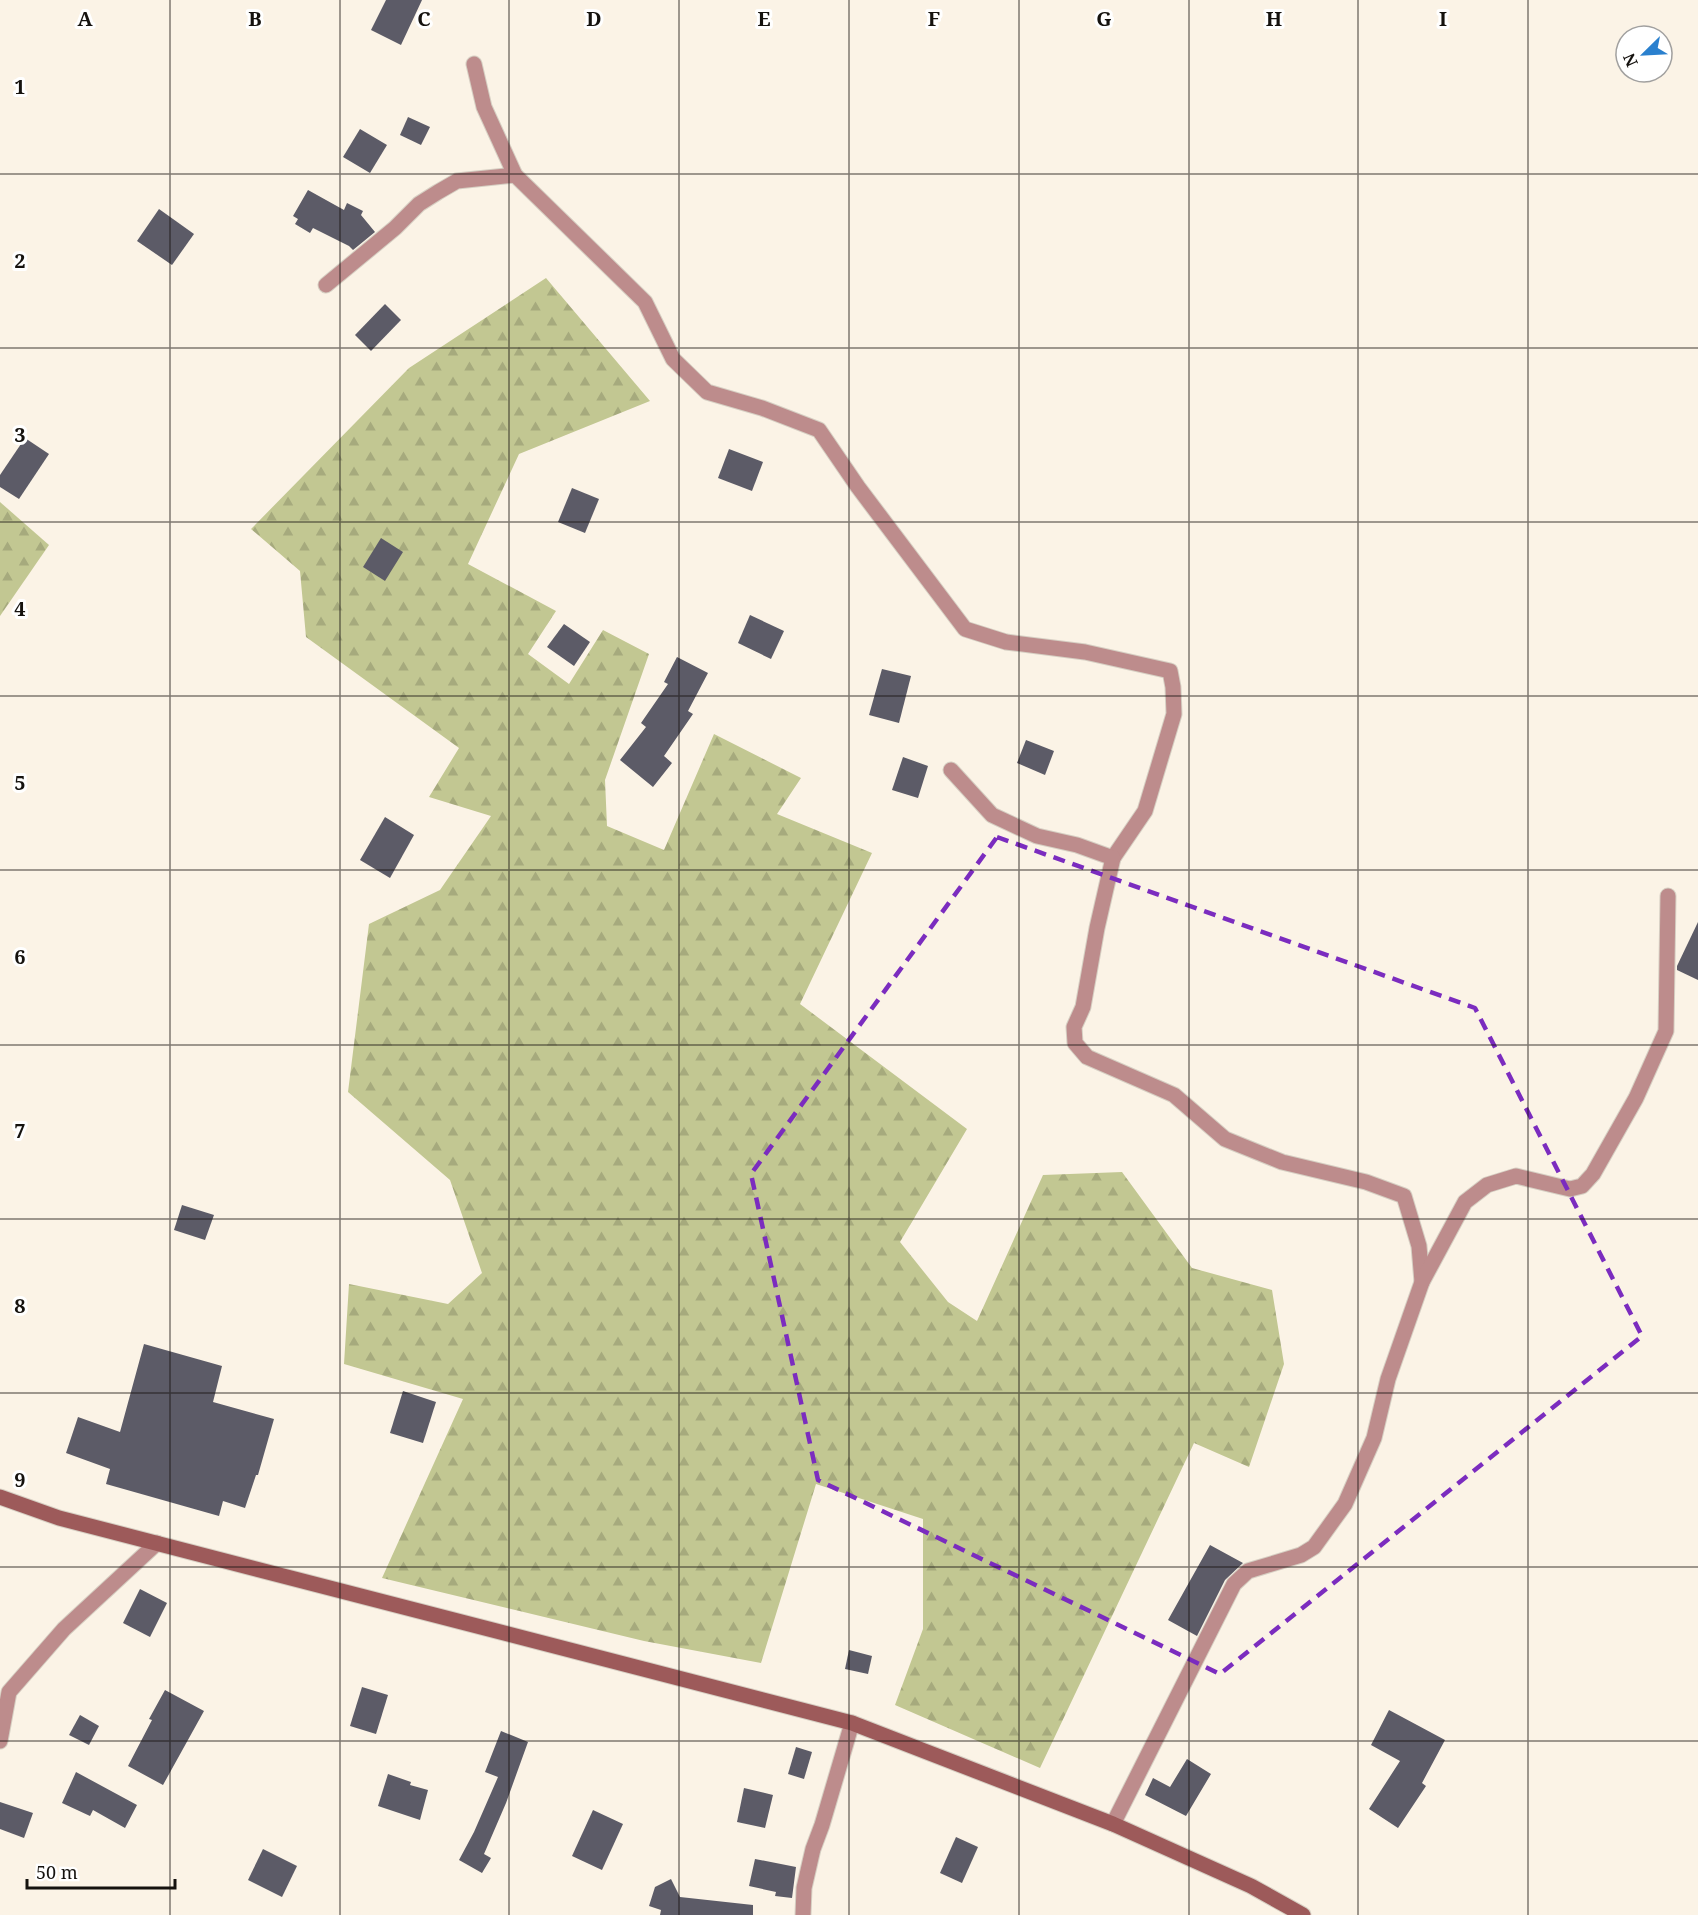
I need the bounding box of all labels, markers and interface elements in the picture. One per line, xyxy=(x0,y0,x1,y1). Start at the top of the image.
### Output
text: A xyxy=(77,5,93,32)
text: B xyxy=(248,5,262,32)
text: C xyxy=(417,5,431,32)
text: D xyxy=(586,5,602,32)
text: E xyxy=(757,5,771,32)
text: F xyxy=(928,5,940,32)
text: G xyxy=(1096,5,1112,32)
text: H xyxy=(1266,5,1282,32)
text: I xyxy=(1439,5,1447,32)
north arrow xyxy=(1614,24,1674,84)
text: N xyxy=(1618,50,1643,70)
text: 1 xyxy=(14,73,26,100)
text: 2 xyxy=(14,247,26,274)
text: 3 xyxy=(14,421,26,448)
text: 4 xyxy=(14,595,26,622)
text: 5 xyxy=(14,769,26,796)
text: 6 xyxy=(14,943,26,970)
text: 7 xyxy=(14,1117,26,1144)
text: 8 xyxy=(14,1292,26,1319)
text: 9 xyxy=(14,1466,26,1493)
scale bar xyxy=(27,1852,176,1890)
text: 50 m xyxy=(36,1860,78,1884)

